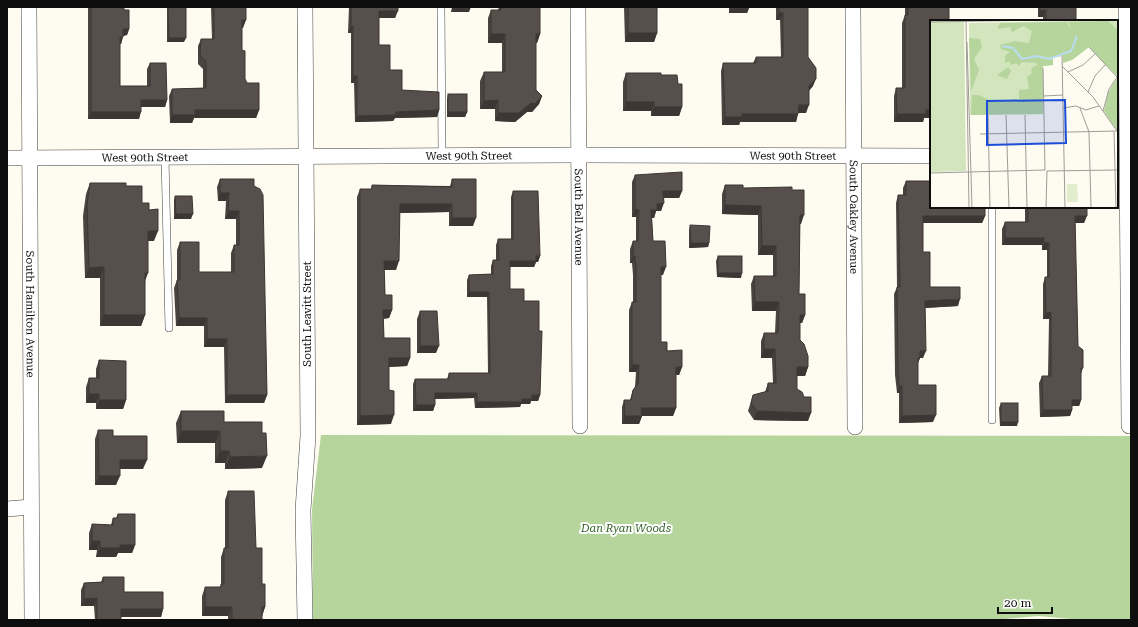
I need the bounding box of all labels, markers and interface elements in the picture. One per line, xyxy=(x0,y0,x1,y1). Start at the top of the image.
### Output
inset map xyxy=(930,20,1118,208)
street label: West 90th Street xyxy=(426,149,512,162)
street label: West 90th Street xyxy=(750,149,836,162)
street label: West 90th Street xyxy=(102,151,188,164)
street label: South Oakley Avenue xyxy=(847,160,861,274)
street label: South Bell Avenue xyxy=(572,168,586,266)
street label: South Hamilton Avenue xyxy=(24,251,37,377)
street label: South Leavitt Street xyxy=(301,261,314,367)
park label: Dan Ryan Woods xyxy=(580,522,671,535)
scale bar xyxy=(998,589,1052,615)
text: 20 m xyxy=(1004,596,1031,610)

